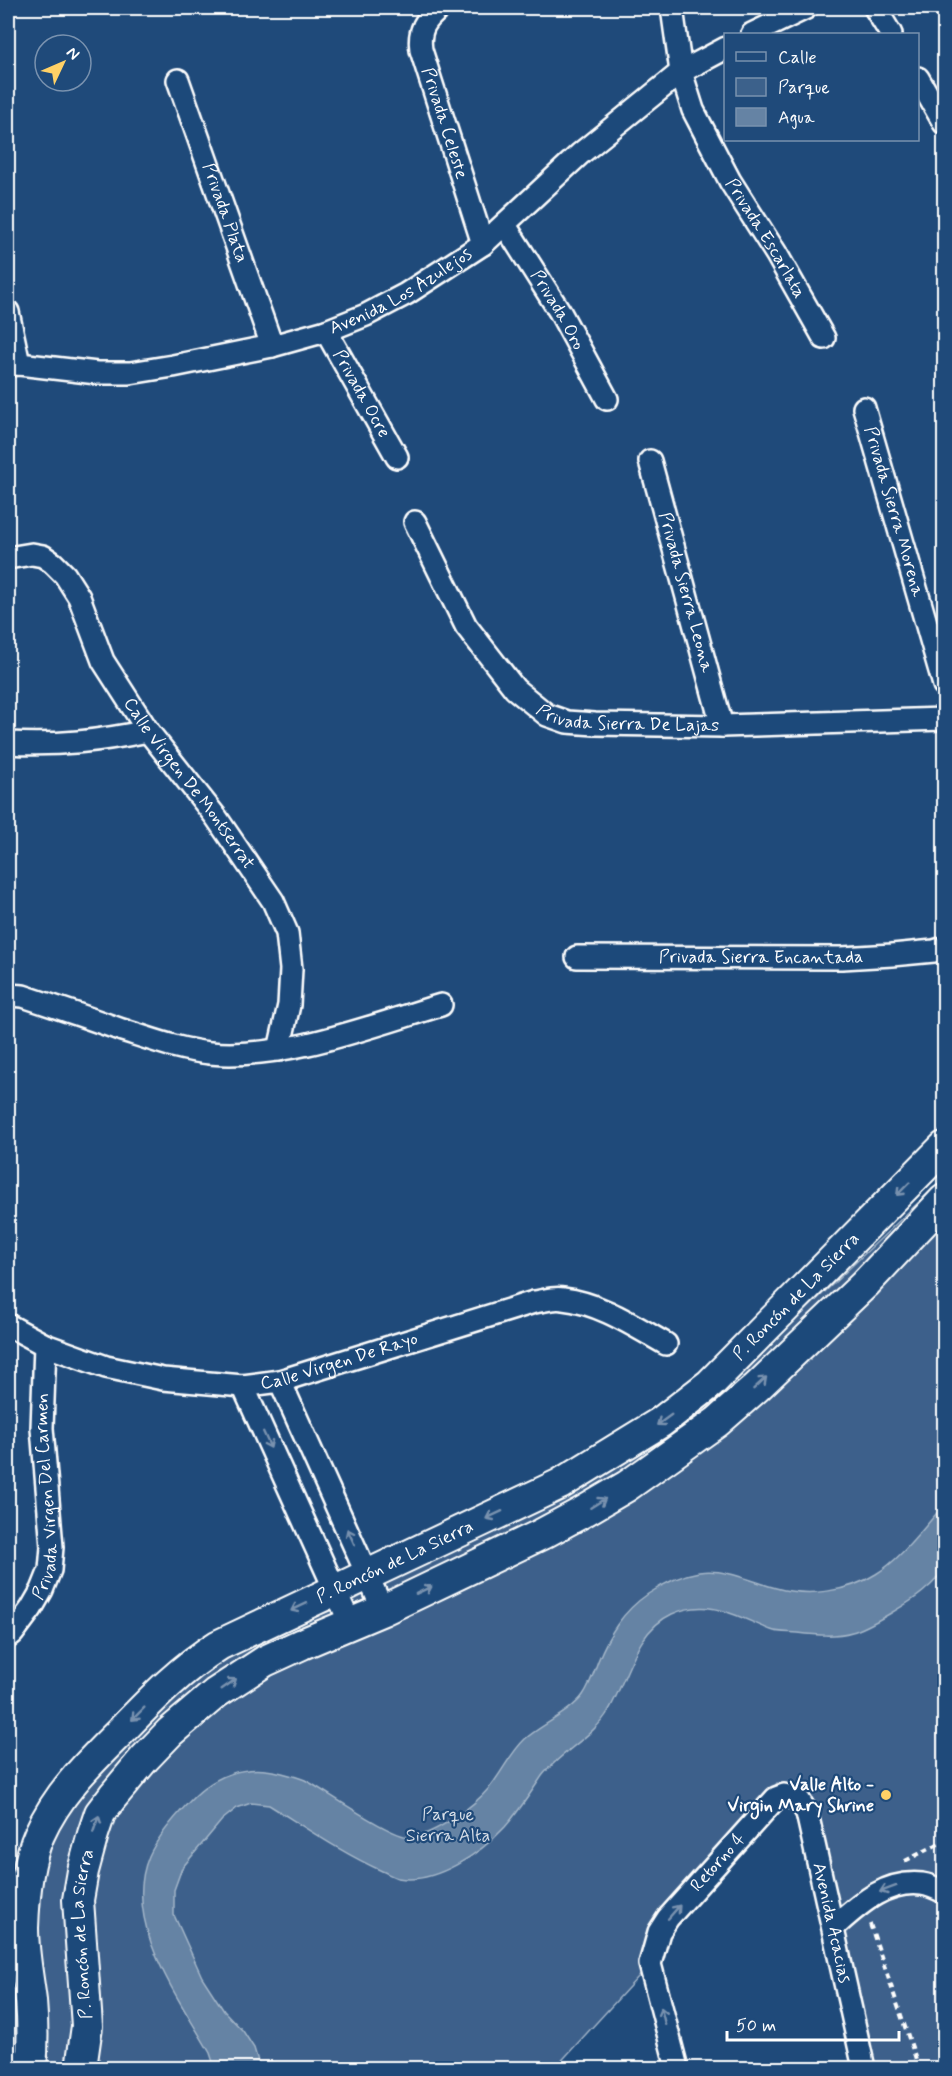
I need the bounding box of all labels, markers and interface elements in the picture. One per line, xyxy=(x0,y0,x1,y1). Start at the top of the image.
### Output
north arrow xyxy=(33,33,93,93)
legend xyxy=(724,33,919,141)
text: N xyxy=(61,42,84,65)
text: Calle xyxy=(778,46,817,70)
street label: Privada Celeste xyxy=(415,65,474,182)
text: Parque xyxy=(778,76,830,100)
text: Agua xyxy=(778,106,815,130)
street label: Privada Plata xyxy=(196,160,254,266)
street label: Privada Escarlata xyxy=(719,174,811,303)
street label: Avenida Los Azulejos xyxy=(326,242,477,340)
street label: Privada Oro xyxy=(524,265,590,354)
street label: Privada Ocre xyxy=(327,345,396,442)
street label: Privada Sierra Morena xyxy=(858,424,930,600)
street label: Privada Sierra Leona xyxy=(652,509,719,675)
street label: Calle Virgen De Montserrat xyxy=(118,693,260,874)
street label: Privada Sierra De Lajas xyxy=(531,699,719,738)
street label: Privada Sierra Encantada xyxy=(659,945,864,970)
one-way arrow xyxy=(896,1182,911,1196)
street label: P. Roncón de La Sierra xyxy=(728,1227,865,1366)
street label: Calle Virgen De Rayo xyxy=(259,1327,421,1396)
one-way arrow xyxy=(753,1376,768,1390)
street label: Privada Virgen Del Carmen xyxy=(27,1392,64,1605)
one-way arrow xyxy=(656,1414,672,1426)
one-way arrow xyxy=(262,1430,273,1448)
one-way arrow xyxy=(589,1497,606,1509)
one-way arrow xyxy=(486,1510,504,1522)
street label: P. Roncón de La Sierra xyxy=(312,1515,477,1609)
one-way arrow xyxy=(344,1528,355,1546)
one-way arrow xyxy=(414,1584,432,1596)
one-way arrow xyxy=(290,1601,308,1613)
one-way arrow xyxy=(221,1678,237,1690)
one-way arrow xyxy=(130,1706,145,1721)
place label: Valle Alto - Virgin Mary Shrine xyxy=(727,1773,874,1820)
marker: Valle Alto - Virgin Mary Shrine xyxy=(879,1788,893,1802)
park label: Parque Sierra Alta xyxy=(406,1803,490,1848)
one-way arrow xyxy=(92,1815,103,1834)
street label: Retorno 4 xyxy=(685,1828,751,1897)
street label: P. Roncón de La Sierra xyxy=(66,1846,100,2020)
street label: Avenida Acacias xyxy=(806,1860,857,1986)
one-way arrow xyxy=(880,1884,898,1895)
one-way arrow xyxy=(667,1905,681,1920)
scale bar xyxy=(727,2004,900,2042)
one-way arrow xyxy=(657,2007,669,2026)
text: 50 m xyxy=(736,2014,776,2038)

